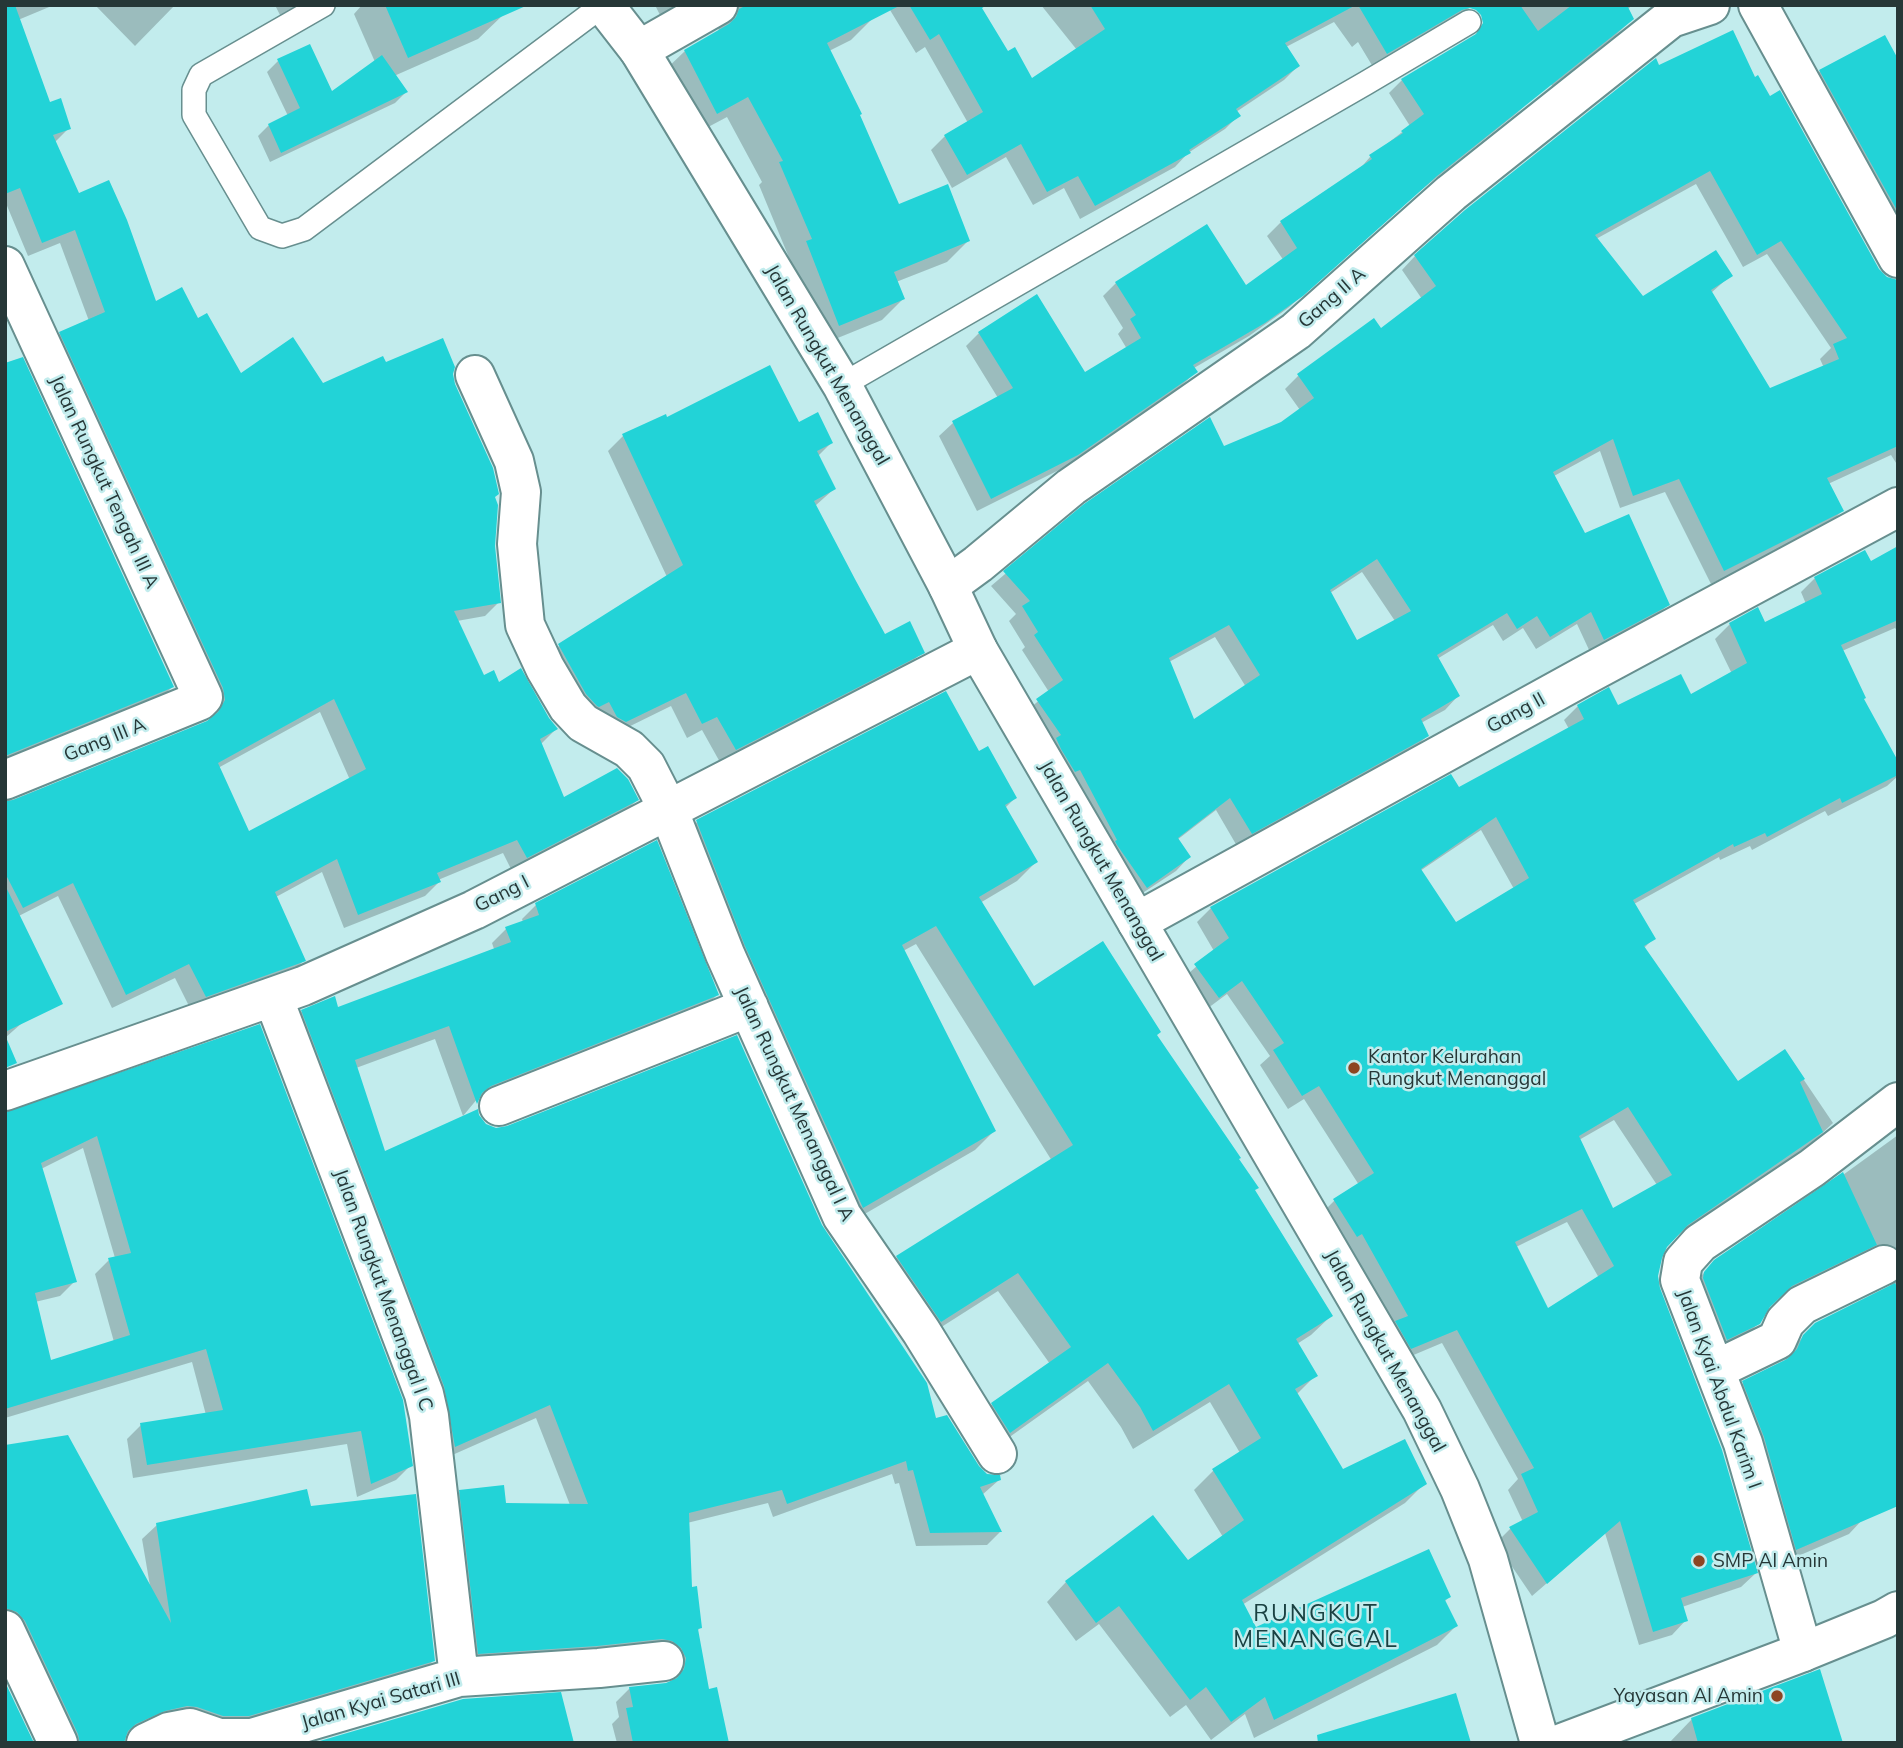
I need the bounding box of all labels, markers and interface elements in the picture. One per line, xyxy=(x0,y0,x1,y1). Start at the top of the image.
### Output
street label: Jalan Rungkut Menanggal xyxy=(760,261,894,469)
street label: Gang II A xyxy=(1294,263,1370,333)
street label: Jalan Rungkut Tengah III A xyxy=(44,372,164,592)
street label: Gang II xyxy=(1483,688,1549,738)
street label: Gang III A xyxy=(61,713,149,767)
street label: Jalan Rungkut Menanggal xyxy=(1034,757,1168,965)
street label: Gang I xyxy=(471,871,533,917)
street label: Jalan Rungkut Menanggal I A xyxy=(729,983,859,1225)
place label: Kantor Kelurahan Rungkut Menanggal xyxy=(1368,1046,1546,1090)
marker: Kantor Kelurahan Rungkut Menanggal xyxy=(1346,1060,1362,1076)
street label: Jalan Rungkut Menanggal I C xyxy=(329,1166,437,1414)
street label: Jalan Rungkut Menanggal xyxy=(1320,1246,1450,1456)
street label: Jalan Kyai Abdul Karim I xyxy=(1672,1286,1766,1492)
place label: SMP Al Amin xyxy=(1713,1550,1828,1572)
marker: SMP Al Amin xyxy=(1691,1553,1707,1569)
district label: RUNGKUT MENANGGAL xyxy=(1234,1600,1398,1654)
street label: Jalan Kyai Satari III xyxy=(299,1667,463,1735)
place label: Yayasan Al Amin xyxy=(1614,1685,1763,1707)
marker: Yayasan Al Amin xyxy=(1769,1688,1785,1704)

